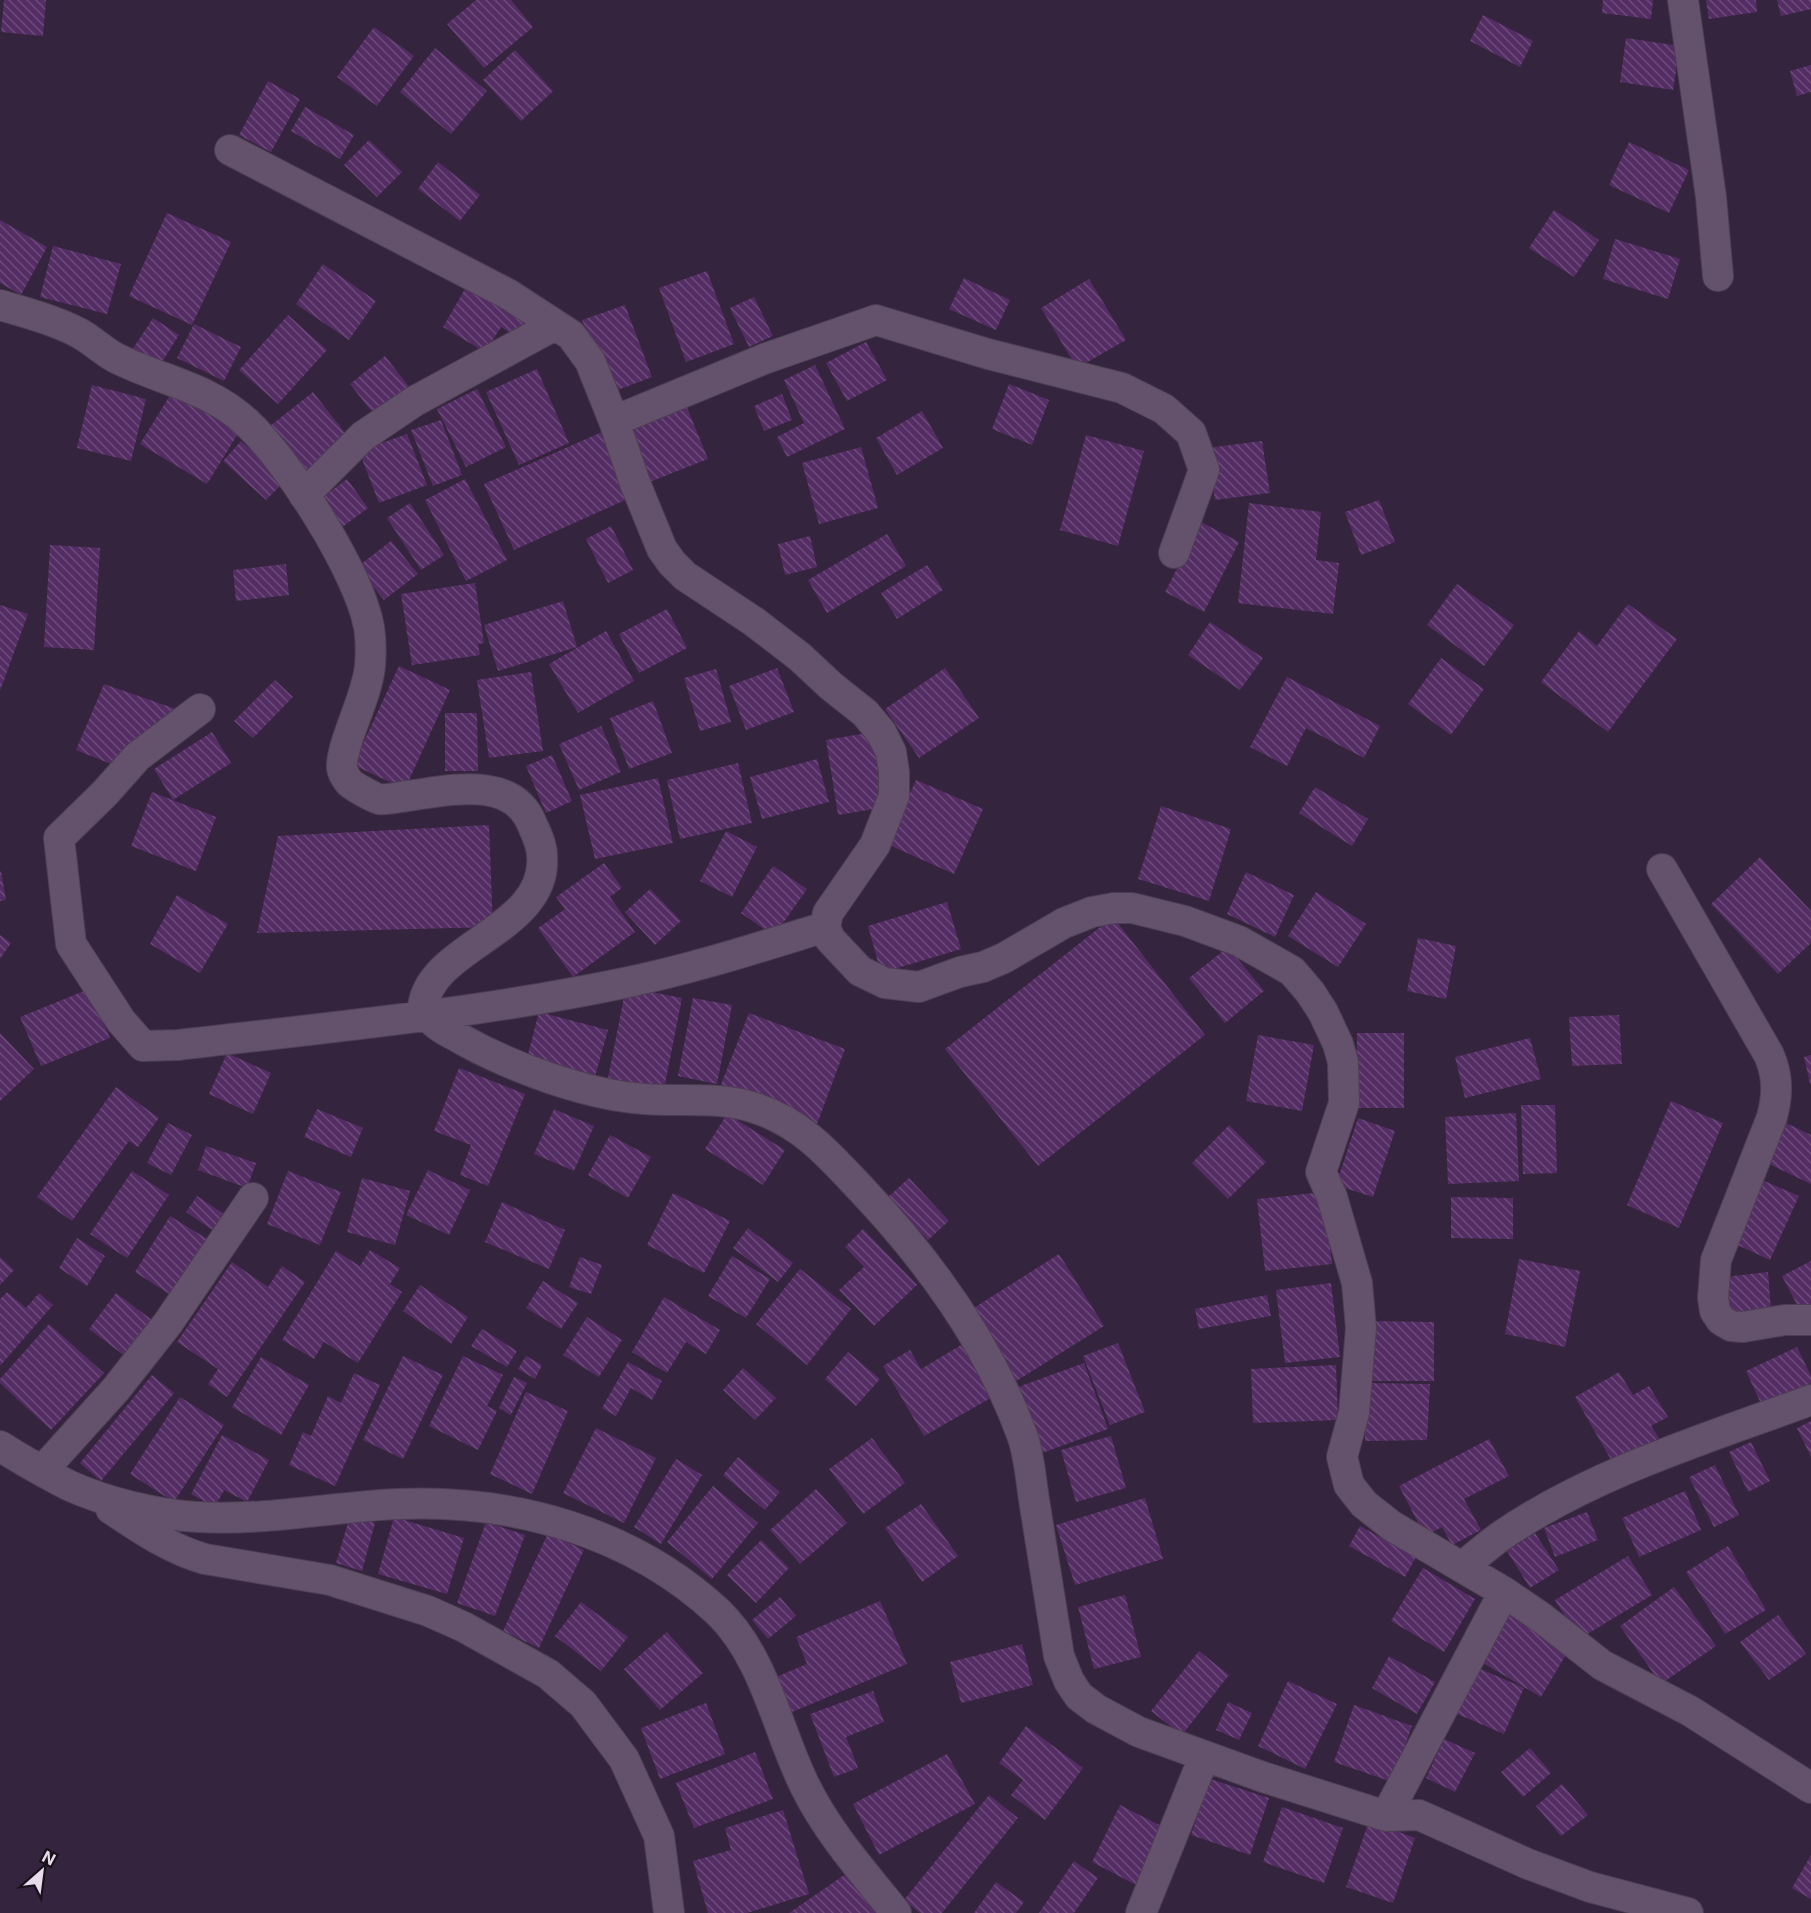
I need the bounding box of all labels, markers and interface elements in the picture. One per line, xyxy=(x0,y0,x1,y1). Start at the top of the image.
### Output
north arrow xyxy=(12,1841,72,1901)
text: N xyxy=(39,1846,59,1869)

